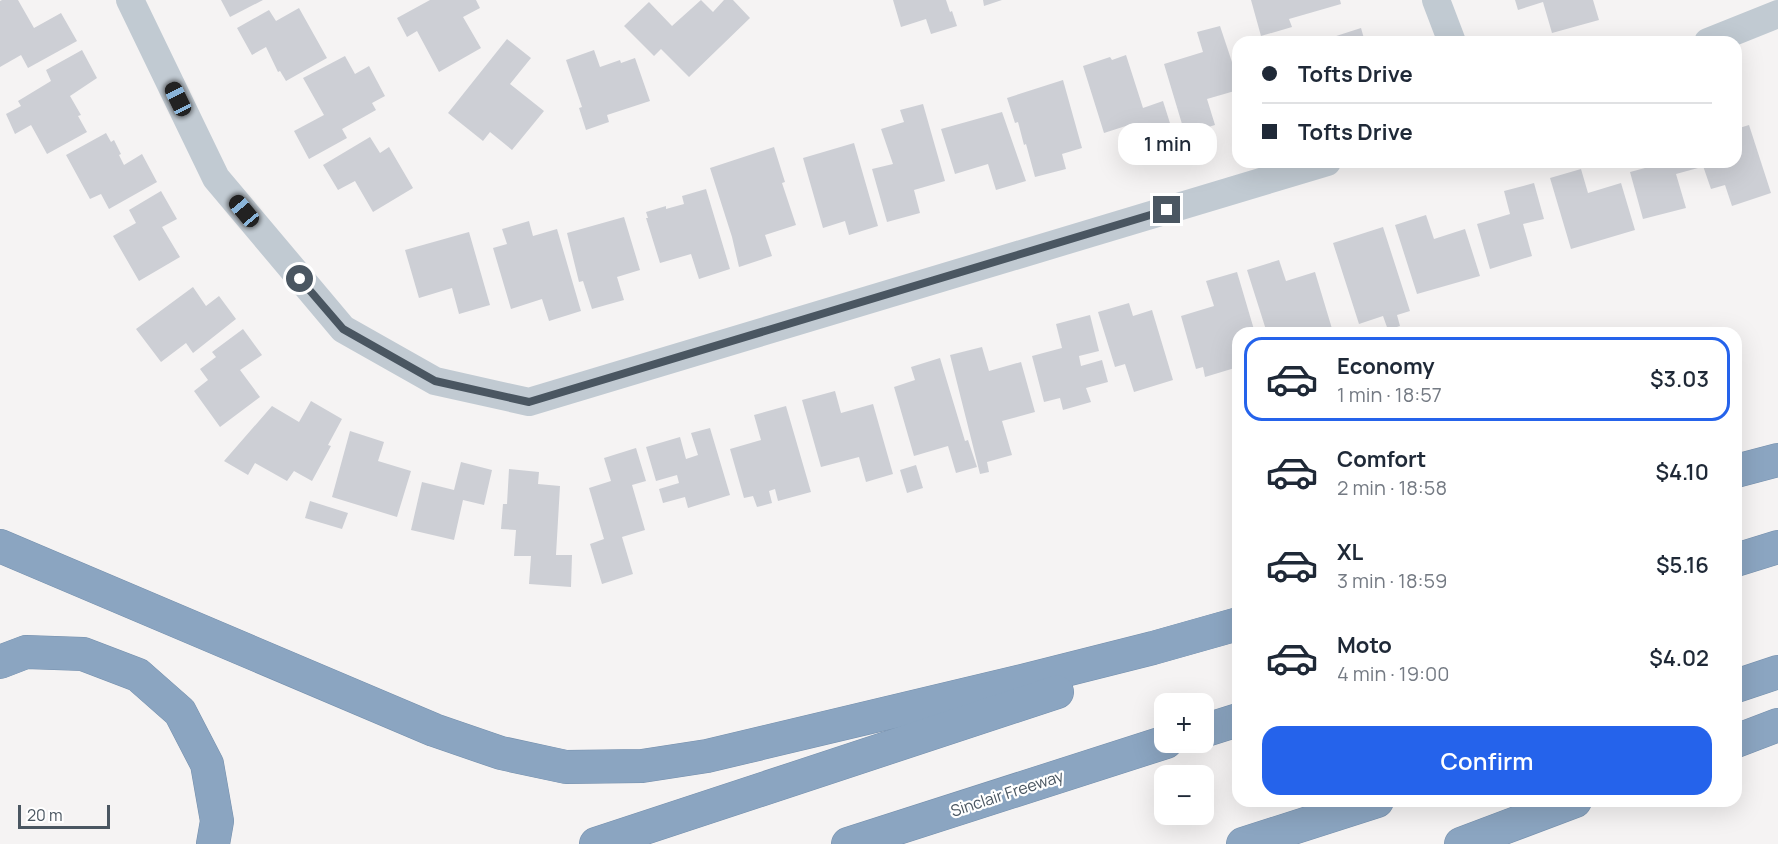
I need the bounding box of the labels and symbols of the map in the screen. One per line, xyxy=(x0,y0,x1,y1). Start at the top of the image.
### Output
car xyxy=(162,79,194,119)
callout: 1 min xyxy=(1118,123,1216,165)
car xyxy=(226,191,262,231)
route end xyxy=(1153,196,1180,223)
route start xyxy=(286,265,313,292)
street label: Sinclair Freeway xyxy=(948,764,1067,822)
scale bar xyxy=(18,802,110,830)

